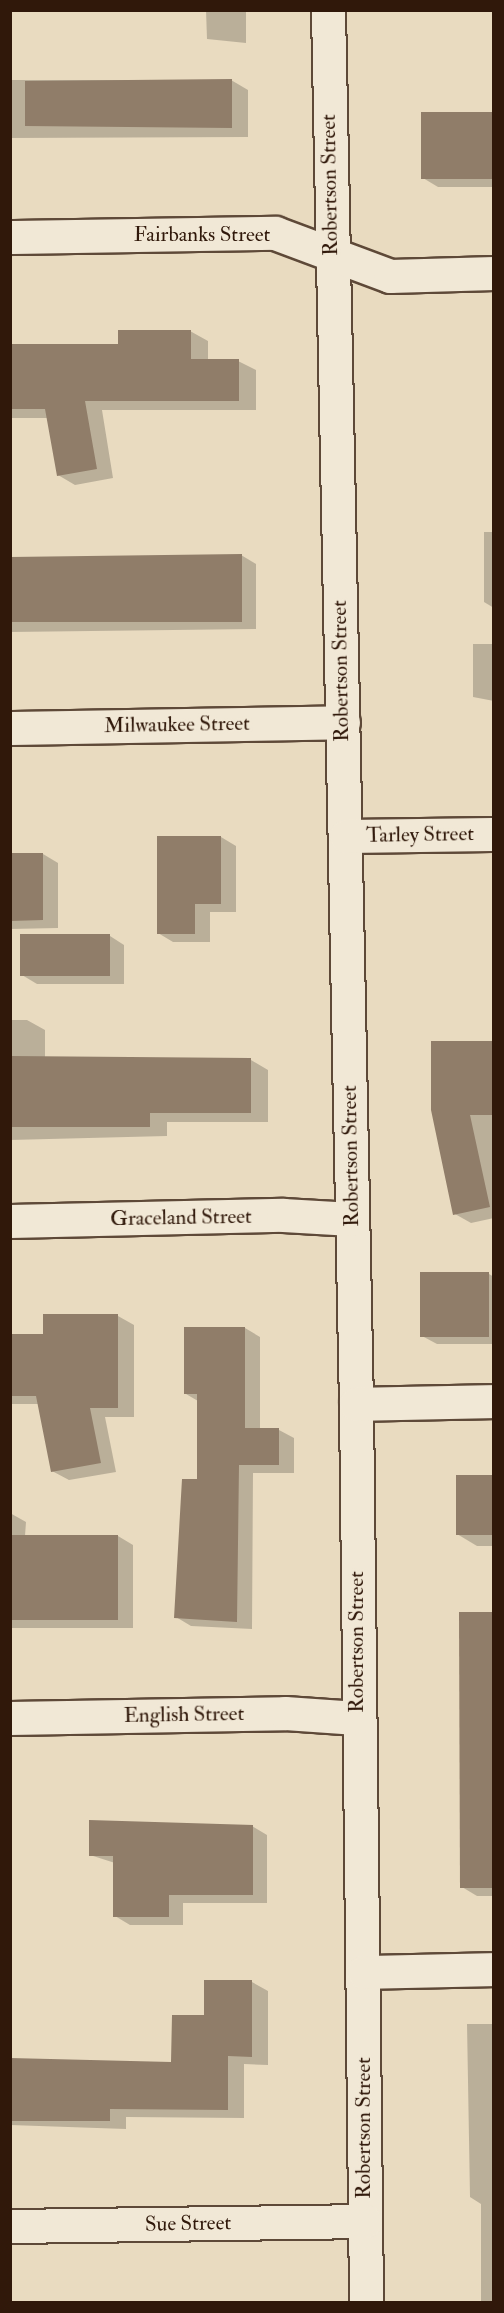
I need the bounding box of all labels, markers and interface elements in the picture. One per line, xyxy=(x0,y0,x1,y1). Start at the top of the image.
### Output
street label: Robertson Street xyxy=(316,114,344,256)
street label: Fairbanks Street xyxy=(134,222,270,248)
street label: Robertson Street xyxy=(327,600,355,742)
street label: Milwaukee Street xyxy=(104,711,250,739)
street label: Tarley Street xyxy=(366,821,474,849)
street label: Robertson Street xyxy=(337,1085,365,1227)
street label: Graceland Street xyxy=(110,1204,252,1232)
street label: Robertson Street xyxy=(344,1571,370,1713)
street label: English Street xyxy=(124,1701,244,1729)
street label: Robertson Street xyxy=(351,2057,377,2199)
street label: Sue Street xyxy=(145,2211,231,2237)

